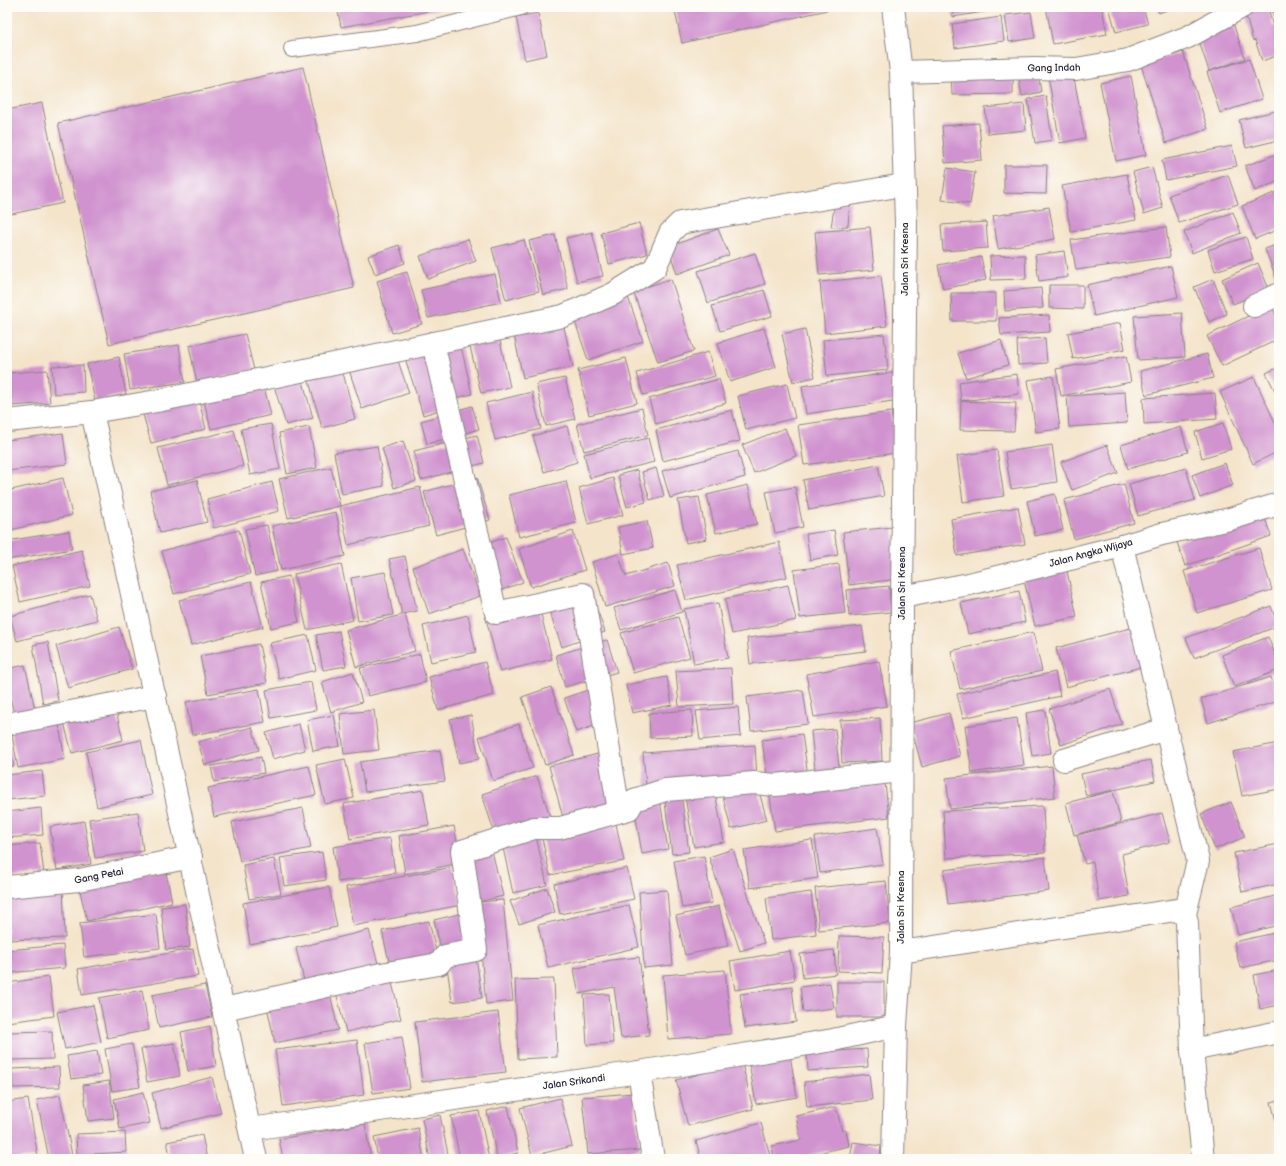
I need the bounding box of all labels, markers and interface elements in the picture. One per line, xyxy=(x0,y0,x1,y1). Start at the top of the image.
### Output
street label: Gang Indah xyxy=(1027,62,1081,74)
street label: Jalan Sri Kresna xyxy=(899,222,911,296)
street label: Jalan Angka Wijaya xyxy=(1048,536,1134,570)
street label: Jalan Sri Kresna xyxy=(896,546,908,620)
street label: Gang Petai xyxy=(73,865,125,887)
street label: Jalan Sri Kresna xyxy=(895,870,907,944)
street label: Jalan Srikandi xyxy=(542,1072,606,1092)

